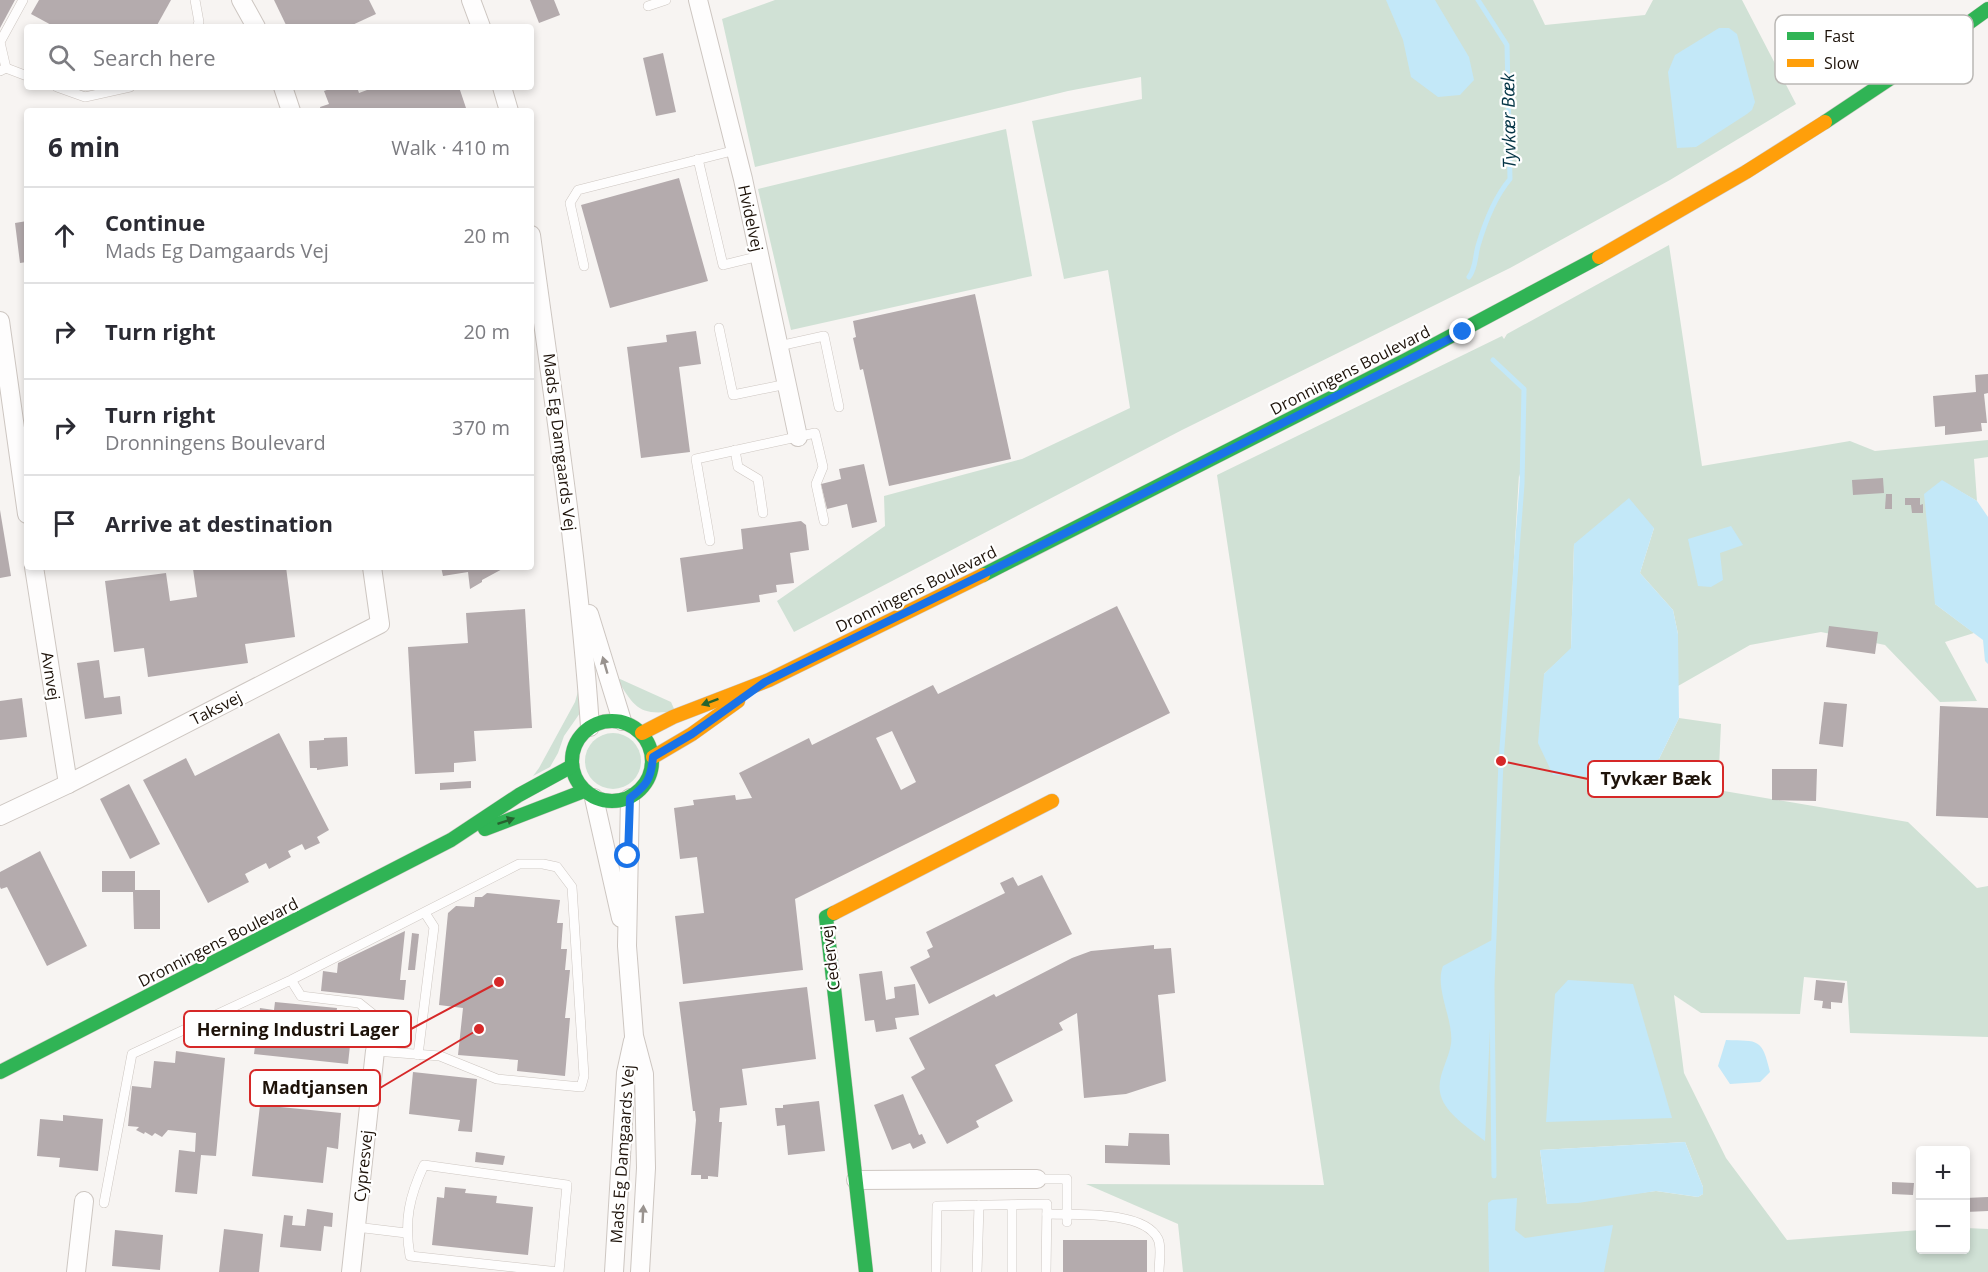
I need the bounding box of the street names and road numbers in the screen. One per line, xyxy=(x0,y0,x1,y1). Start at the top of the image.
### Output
street label: Hvidelvej xyxy=(733,183,769,253)
street label: Dronningens Boulevard xyxy=(1266,320,1434,420)
street label: Mads Eg Damgaards Vej xyxy=(538,352,582,532)
street label: Dronningens Boulevard xyxy=(832,540,1000,638)
street label: Avnvej xyxy=(36,650,66,702)
street label: Taksvej xyxy=(187,686,245,730)
street label: Dronningens Boulevard xyxy=(134,892,302,992)
street label: Cedervej xyxy=(815,924,845,992)
street label: Mads Eg Damgaards Vej xyxy=(605,1064,639,1244)
street label: Cypresvej xyxy=(348,1129,378,1203)

